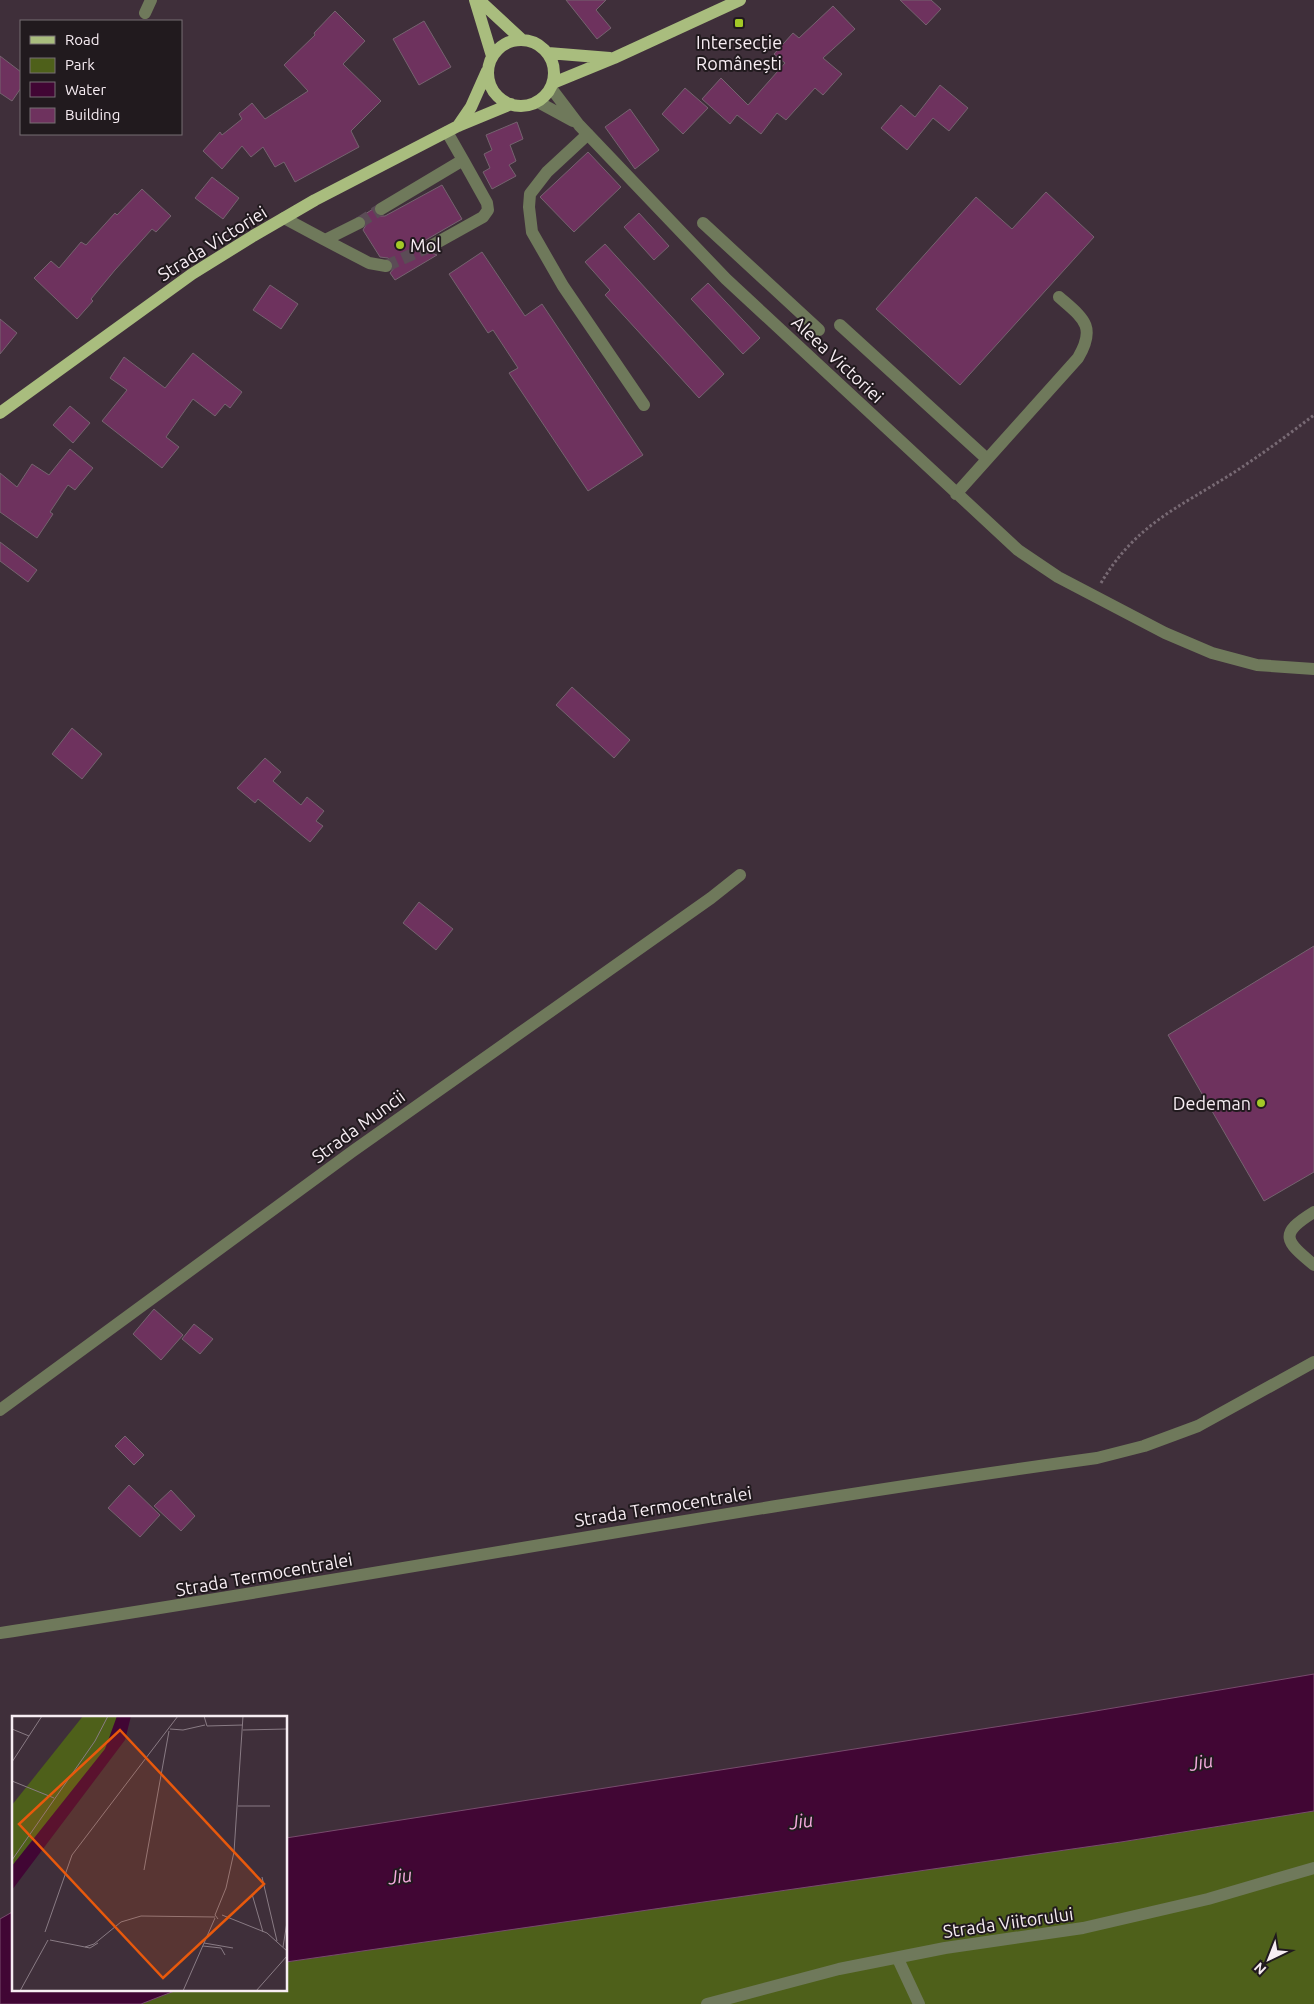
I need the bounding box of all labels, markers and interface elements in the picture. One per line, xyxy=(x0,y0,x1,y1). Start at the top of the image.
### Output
marker: Intersecție Românești xyxy=(733,17,745,29)
legend xyxy=(20,20,182,135)
text: Road xyxy=(65,31,100,48)
place label: Intersecție Românești xyxy=(696,32,782,73)
text: Park xyxy=(65,56,95,73)
text: Water xyxy=(65,81,106,98)
text: Building xyxy=(65,106,120,123)
street label: Strada Victoriei xyxy=(154,202,270,284)
place label: Mol xyxy=(410,235,441,255)
marker: Mol xyxy=(394,239,406,251)
street label: Aleea Victoriei xyxy=(788,312,888,406)
street label: Strada Muncii xyxy=(308,1086,408,1166)
place label: Dedeman xyxy=(1173,1093,1251,1113)
marker: Dedeman xyxy=(1255,1097,1267,1109)
street label: Strada Termocentralei xyxy=(573,1482,753,1530)
street label: Strada Termocentralei xyxy=(174,1549,354,1599)
inset map xyxy=(12,1716,288,1992)
water label: Jiu xyxy=(1186,1749,1215,1775)
water label: Jiu xyxy=(787,1808,814,1834)
water label: Jiu xyxy=(386,1863,413,1889)
street label: Strada Viitorului xyxy=(942,1903,1074,1941)
north arrow xyxy=(1244,1934,1294,1984)
text: N xyxy=(1251,1959,1269,1978)

